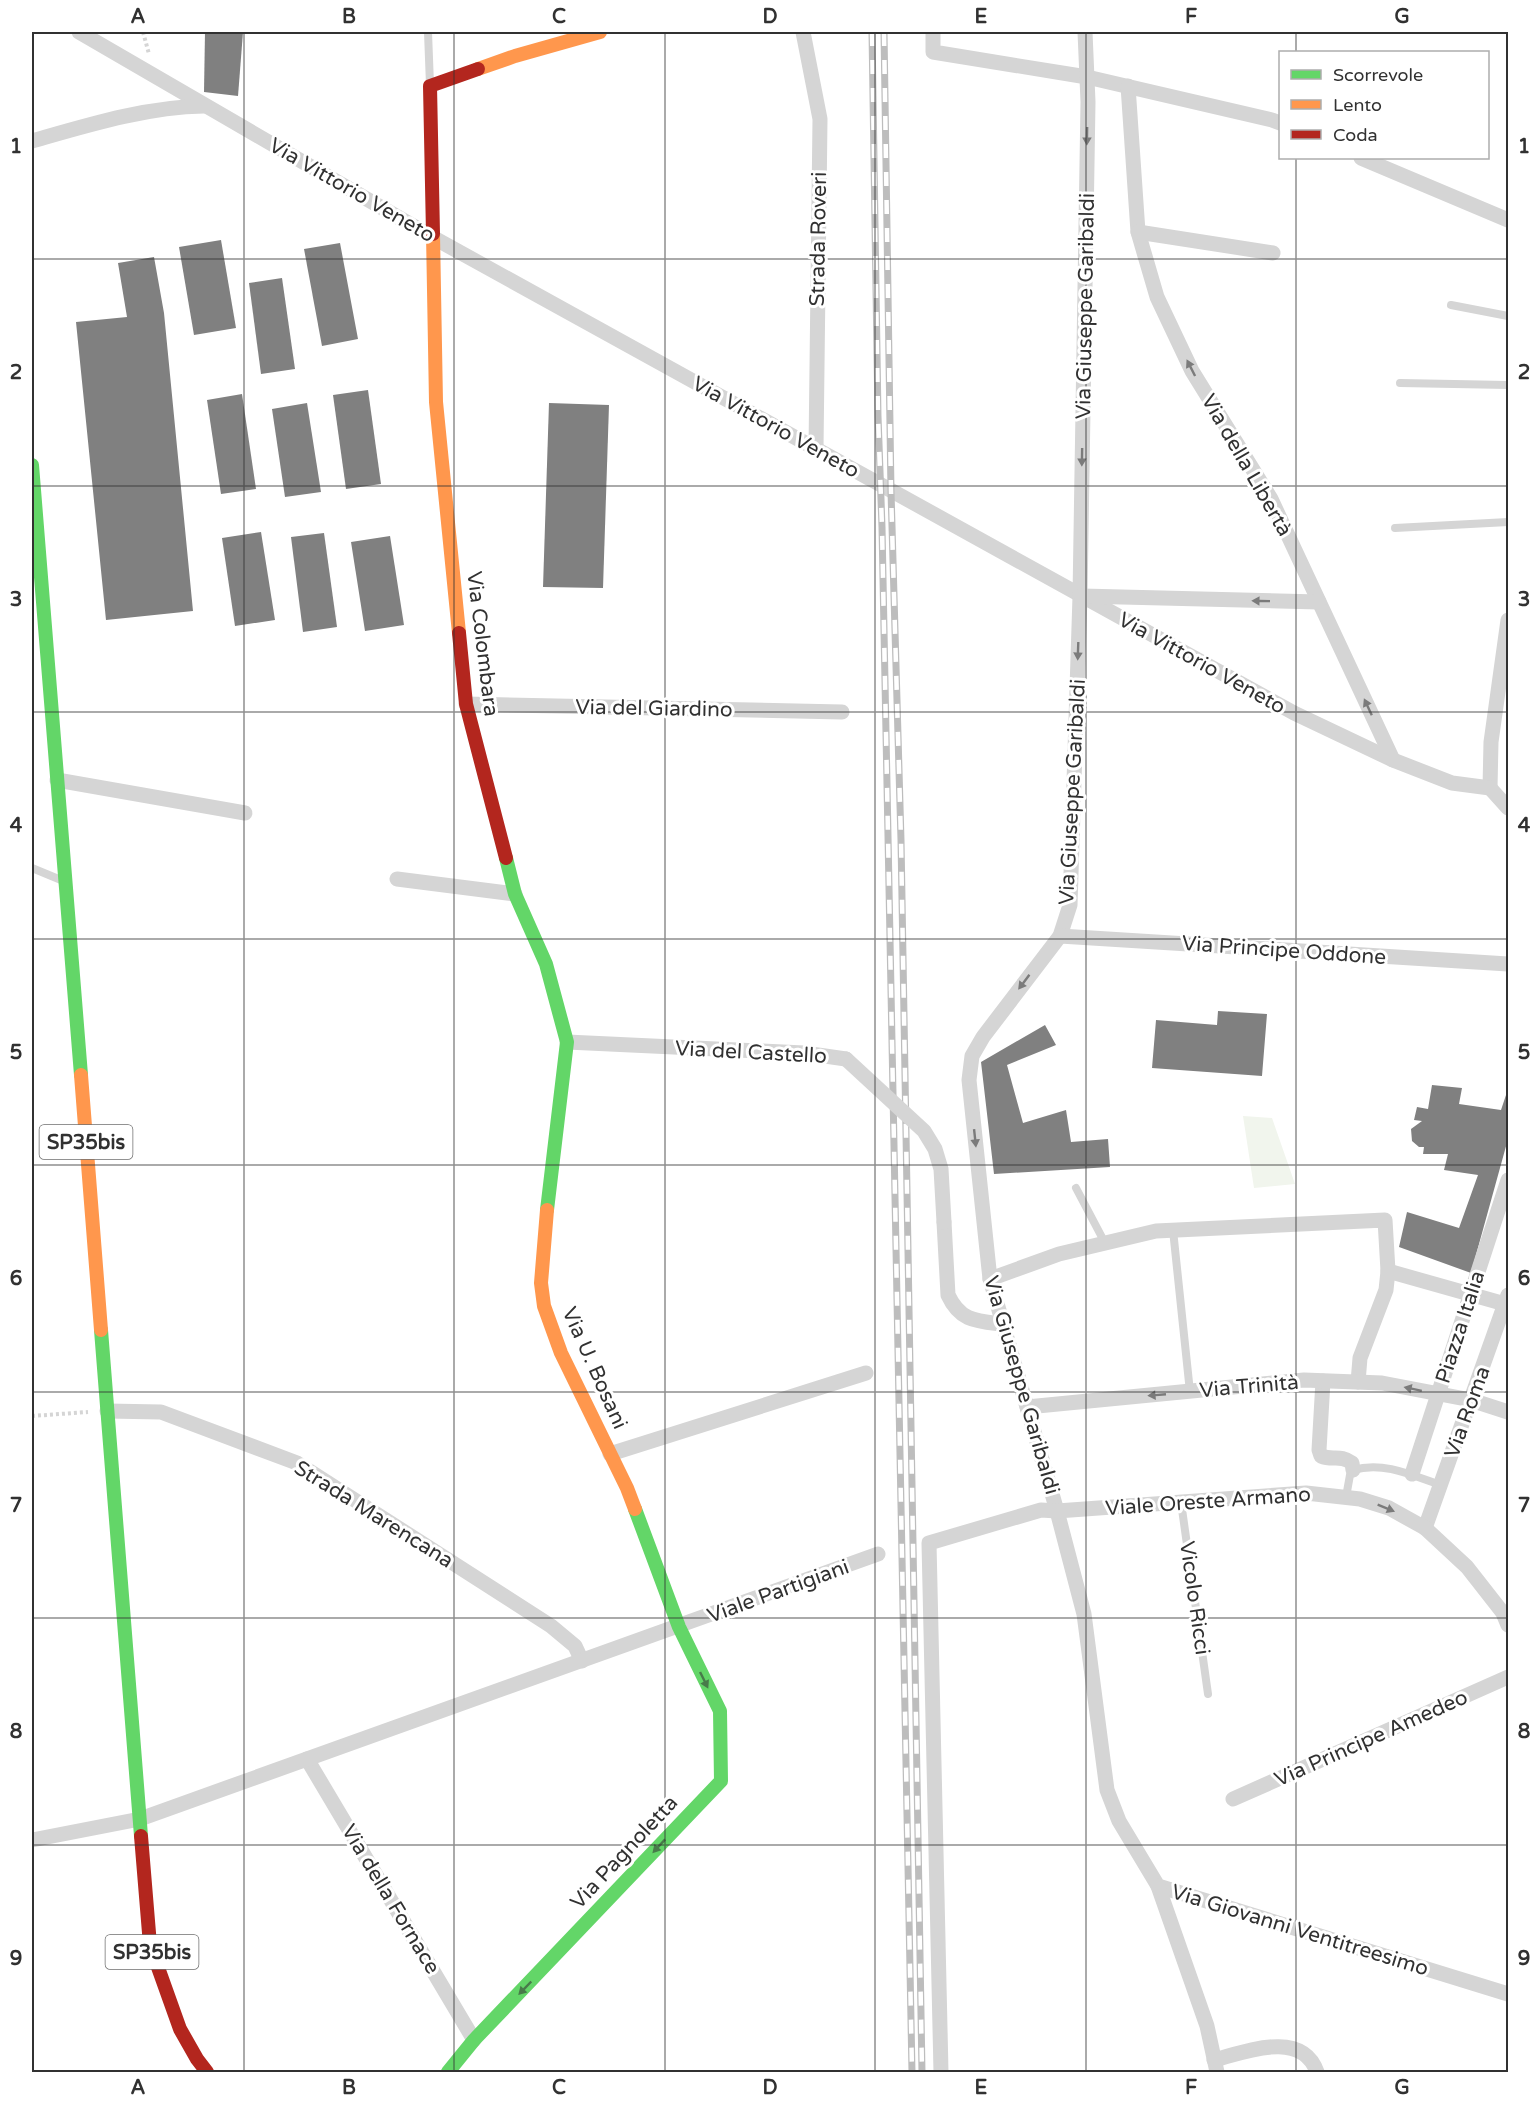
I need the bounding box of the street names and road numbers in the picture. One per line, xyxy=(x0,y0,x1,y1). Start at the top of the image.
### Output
street label: Via Vittorio Veneto xyxy=(264,133,439,248)
street label: Strada Roveri xyxy=(805,172,832,307)
street label: Via Giuseppe Garibaldi xyxy=(1071,193,1100,419)
street label: Via Vittorio Veneto xyxy=(688,371,864,484)
street label: Via della Libertà xyxy=(1196,390,1297,541)
street label: Via Colombara xyxy=(461,570,504,718)
street label: Via Vittorio Veneto xyxy=(1114,607,1290,720)
street label: Via Giuseppe Garibaldi xyxy=(1054,678,1091,906)
street label: Via del Giardino xyxy=(575,695,733,722)
street label: Via Principe Oddone xyxy=(1181,931,1387,970)
street label: Via del Castello xyxy=(674,1036,828,1069)
road number: SP35bis xyxy=(40,1125,132,1159)
street label: Piazza Italia xyxy=(1431,1268,1490,1387)
street label: Via Giuseppe Garibaldi xyxy=(978,1273,1065,1497)
street label: Via U. Bosani xyxy=(557,1303,633,1433)
street label: Via Roma xyxy=(1439,1363,1496,1461)
street label: Via Trinità xyxy=(1198,1370,1300,1403)
street label: Strada Marencana xyxy=(290,1455,458,1573)
street label: Viale Oreste Armano xyxy=(1104,1482,1312,1521)
street label: Vicolo Ricci xyxy=(1174,1540,1215,1657)
street label: Viale Partigiani xyxy=(704,1554,852,1629)
street label: Via Principe Amedeo xyxy=(1271,1685,1472,1792)
street label: Via Pagnoletta xyxy=(565,1790,683,1914)
street label: Via della Fornace xyxy=(336,1820,445,1979)
street label: Via Giovanni Ventitreesimo xyxy=(1168,1879,1431,1982)
road number: SP35bis xyxy=(106,1935,198,1969)

